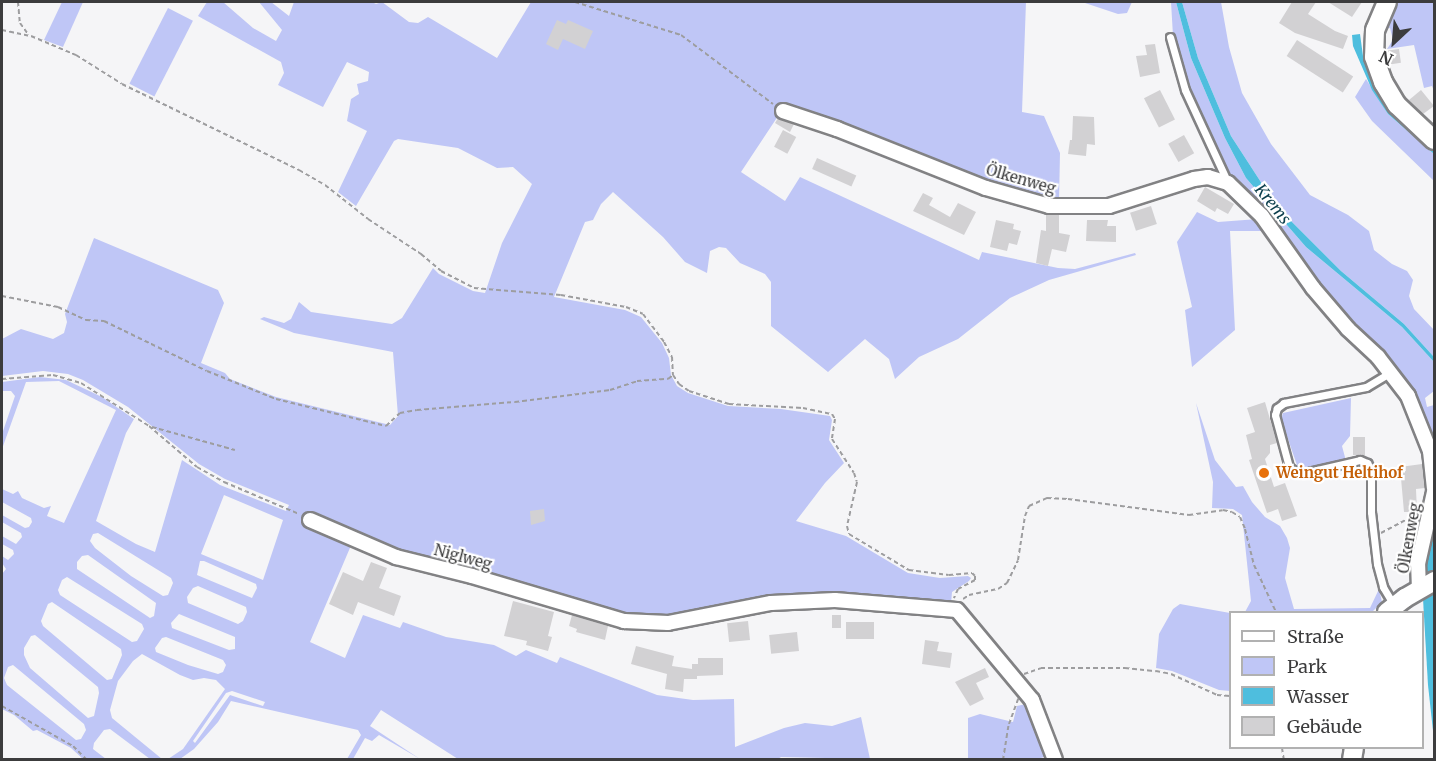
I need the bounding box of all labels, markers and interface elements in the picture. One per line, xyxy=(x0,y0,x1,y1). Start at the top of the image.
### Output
north arrow xyxy=(1364,12,1424,72)
text: N xyxy=(1376,46,1396,70)
street label: Ölkenweg xyxy=(984,160,1058,198)
water label: Krems xyxy=(1251,180,1295,228)
place label: Weingut Heltihof xyxy=(1276,464,1403,482)
marker: Weingut Heltihof xyxy=(1257,466,1271,480)
street label: Ölkenweg xyxy=(1394,501,1424,575)
street label: Niglweg xyxy=(432,541,494,573)
legend xyxy=(1229,611,1424,749)
text: Straße xyxy=(1287,625,1344,648)
text: Park xyxy=(1287,655,1327,678)
text: Wasser xyxy=(1287,685,1349,708)
text: Gebäude xyxy=(1287,715,1362,738)

